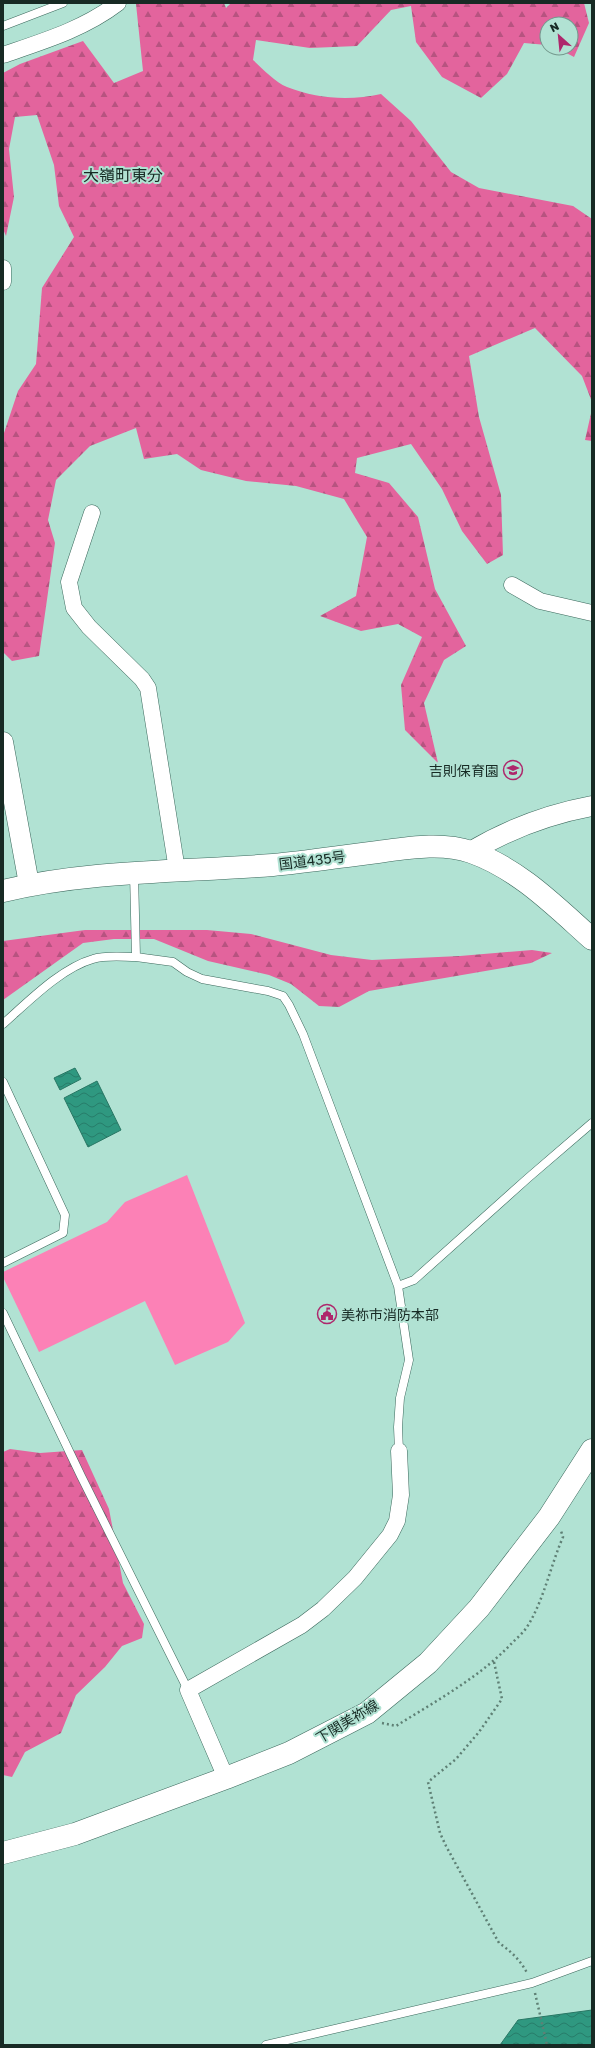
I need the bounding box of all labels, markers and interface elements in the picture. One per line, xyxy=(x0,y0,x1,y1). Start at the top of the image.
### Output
north arrow xyxy=(539,16,579,56)
text: N xyxy=(548,19,561,34)
district label: 大嶺町東分 xyxy=(83,165,163,185)
school or university icon: 吉則保育園 xyxy=(502,759,524,781)
place label: 吉則保育園 xyxy=(429,762,499,779)
street label: 国道435号 xyxy=(278,847,346,873)
public building icon: 美祢市消防本部 xyxy=(316,1303,338,1325)
place label: 美祢市消防本部 xyxy=(341,1306,439,1323)
street label: 下関美祢線 xyxy=(313,1696,381,1746)

